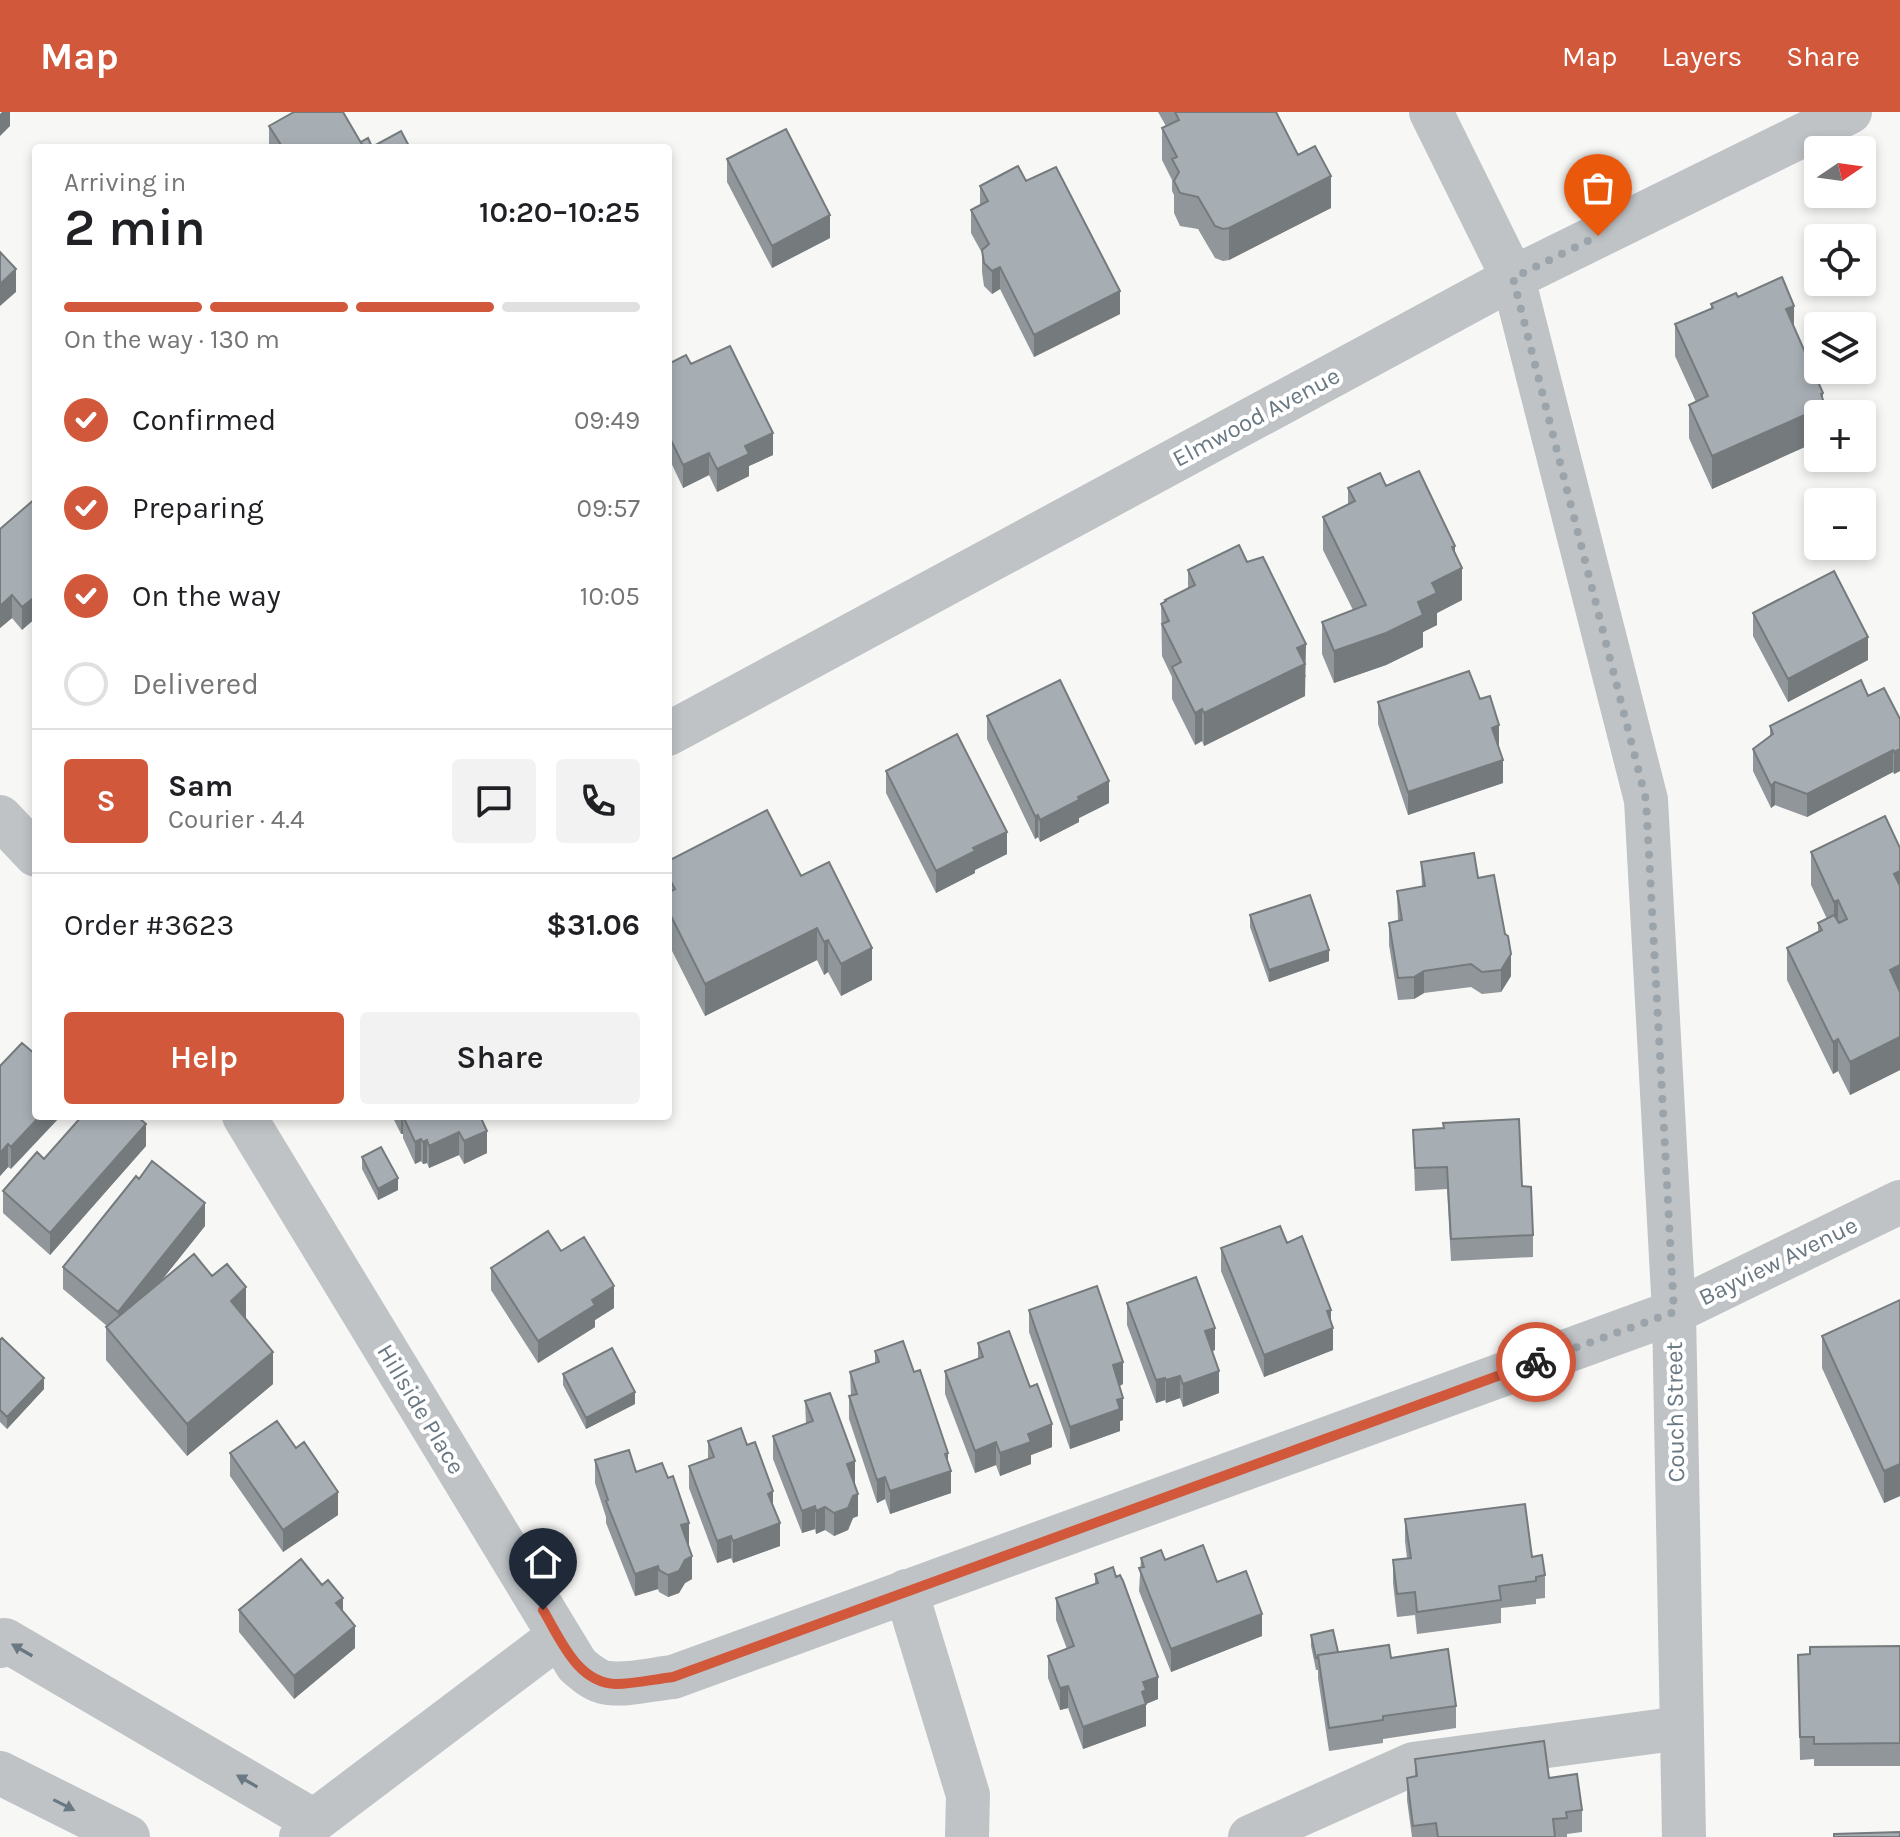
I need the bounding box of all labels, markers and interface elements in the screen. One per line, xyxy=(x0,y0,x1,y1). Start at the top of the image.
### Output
text: Map xyxy=(40,34,119,79)
text: Map xyxy=(1562,40,1617,73)
text: Layers xyxy=(1661,40,1742,73)
text: Share xyxy=(1786,40,1860,73)
north arrow xyxy=(1804,136,1876,208)
map controls xyxy=(1804,136,1876,560)
pin xyxy=(1564,154,1632,236)
icon: bag xyxy=(1576,166,1620,210)
text: Arriving in xyxy=(64,167,186,198)
text: 10:20–10:25 xyxy=(479,194,640,230)
text: 2 min xyxy=(64,197,206,258)
button: locate xyxy=(1804,224,1876,296)
button: layers xyxy=(1804,312,1876,384)
text: On the way · 130 m xyxy=(64,324,280,355)
street label: Elmwood Avenue xyxy=(1168,361,1344,473)
icon: check xyxy=(64,398,108,442)
button: + xyxy=(1804,400,1876,472)
text: Confirmed xyxy=(132,402,276,438)
text: 09:49 xyxy=(574,405,640,436)
icon: check xyxy=(64,486,108,530)
button: − xyxy=(1804,488,1876,560)
text: Preparing xyxy=(132,490,264,526)
text: 09:57 xyxy=(577,493,640,524)
icon: check xyxy=(64,574,108,618)
text: On the way xyxy=(132,578,281,614)
text: 10:05 xyxy=(580,581,640,612)
text: Delivered xyxy=(132,666,259,702)
button: chat xyxy=(452,759,536,843)
button: phone xyxy=(556,759,640,843)
text: Sam xyxy=(168,768,233,804)
text: S xyxy=(96,783,116,819)
text: Courier · 4.4 xyxy=(168,804,304,835)
text: Order #3623 xyxy=(64,907,234,943)
text: $31.06 xyxy=(546,907,640,943)
button: Help xyxy=(64,1012,344,1104)
button: Share xyxy=(360,1012,640,1104)
street label: Bayview Avenue xyxy=(1694,1211,1862,1311)
courier xyxy=(1496,1322,1576,1402)
street label: Hillside Place xyxy=(371,1339,471,1479)
icon: bike xyxy=(1514,1340,1558,1384)
street label: Couch Street xyxy=(1660,1341,1690,1483)
pin xyxy=(509,1528,577,1610)
icon: home xyxy=(521,1540,565,1584)
one-way arrow xyxy=(11,1643,33,1657)
one-way arrow xyxy=(236,1774,258,1788)
one-way arrow xyxy=(52,1798,75,1812)

